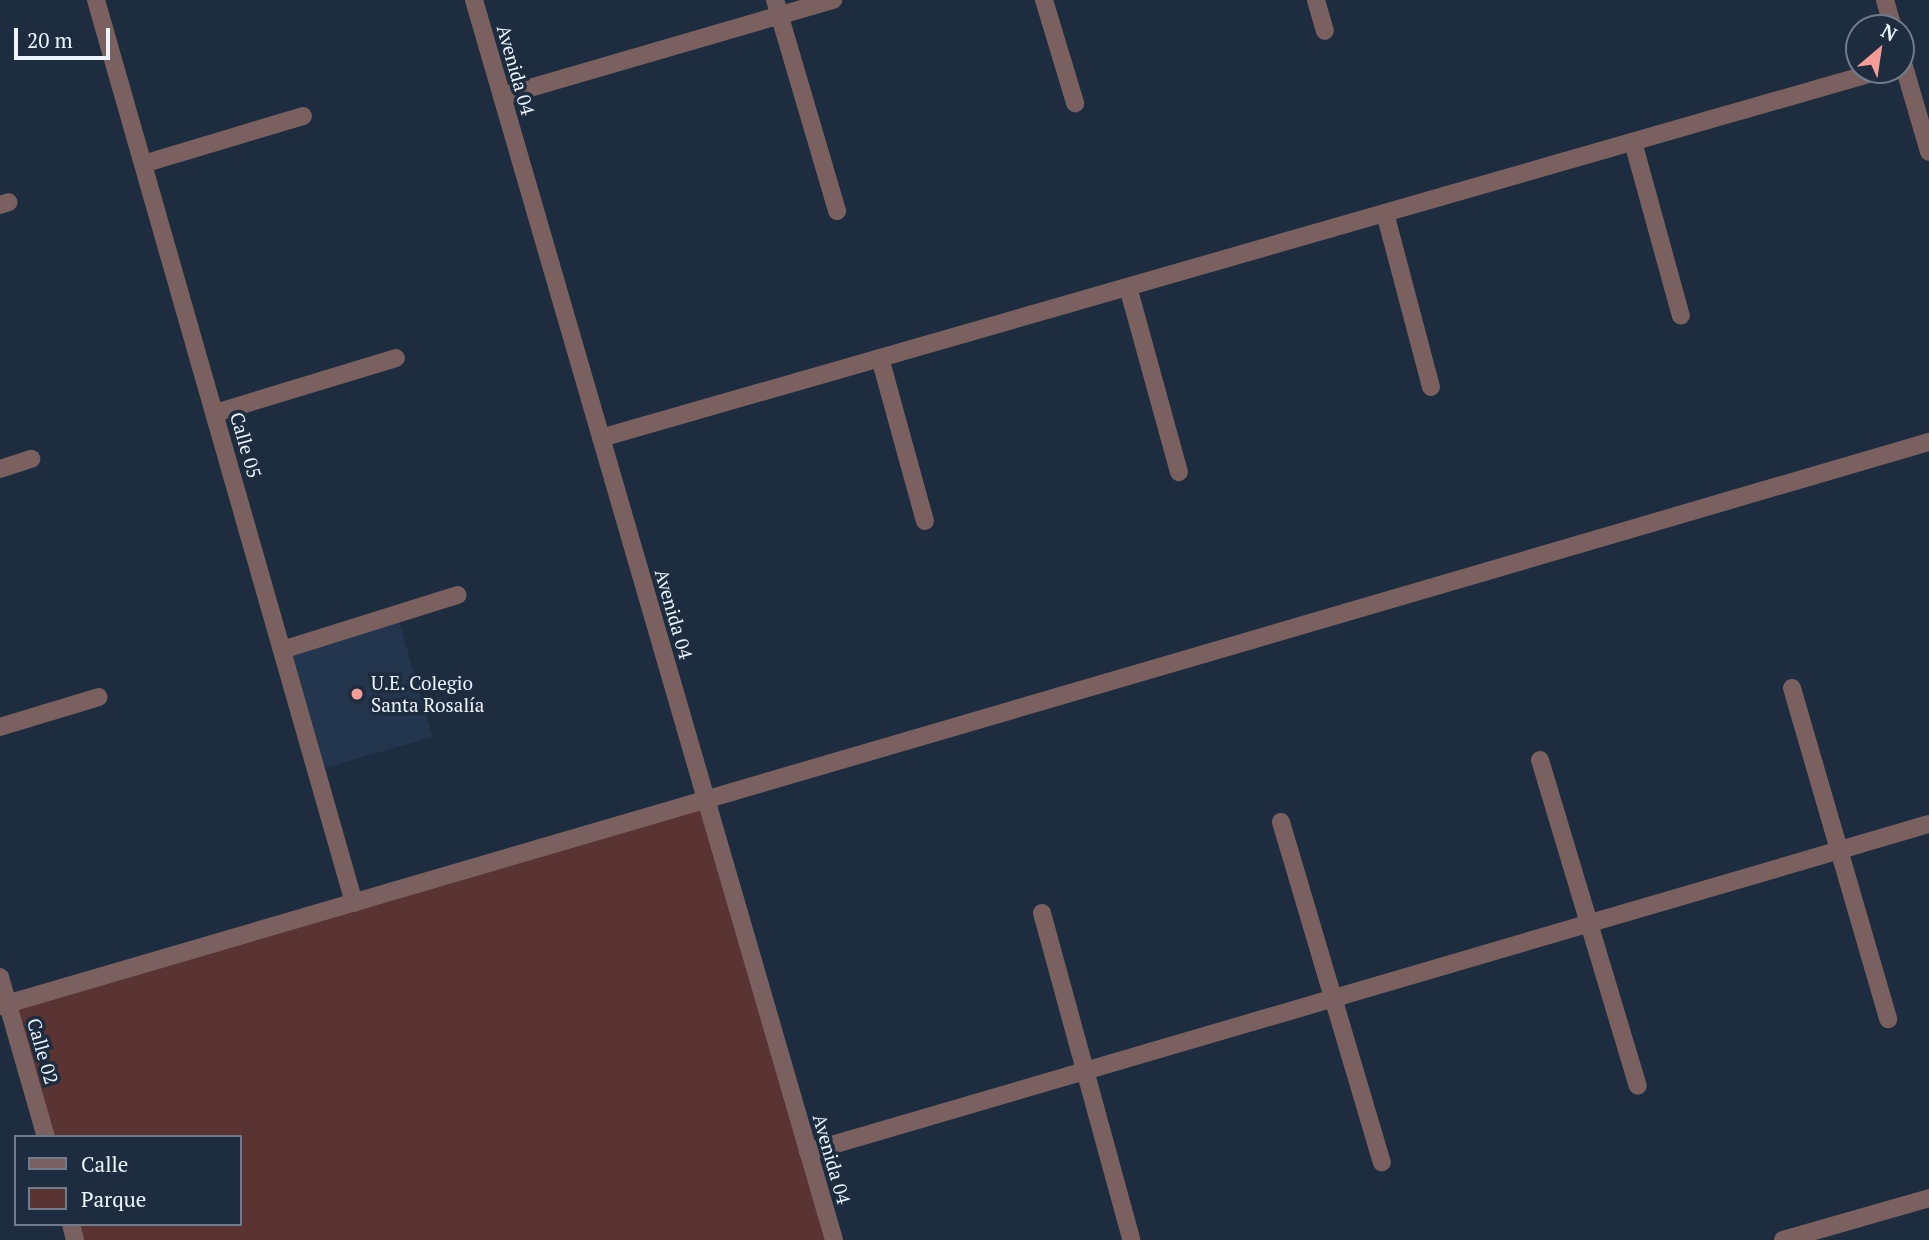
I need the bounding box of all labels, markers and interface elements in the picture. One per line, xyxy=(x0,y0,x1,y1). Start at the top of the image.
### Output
scale bar xyxy=(18,14,114,58)
north arrow xyxy=(1845,14,1915,84)
text: N xyxy=(1877,18,1902,46)
street label: Avenida 04 xyxy=(492,22,540,118)
text: 20 m xyxy=(27,26,73,54)
street label: Calle 05 xyxy=(226,409,266,481)
street label: Avenida 04 xyxy=(650,566,698,662)
place label: U.E. Colegio Santa Rosalía xyxy=(371,672,484,716)
marker: U.E. Colegio Santa Rosalía xyxy=(349,686,365,702)
street label: Calle 02 xyxy=(23,1015,63,1087)
street label: Avenida 04 xyxy=(808,1111,856,1207)
legend xyxy=(14,1135,242,1226)
text: Calle xyxy=(81,1150,128,1178)
text: Parque xyxy=(81,1185,146,1213)

